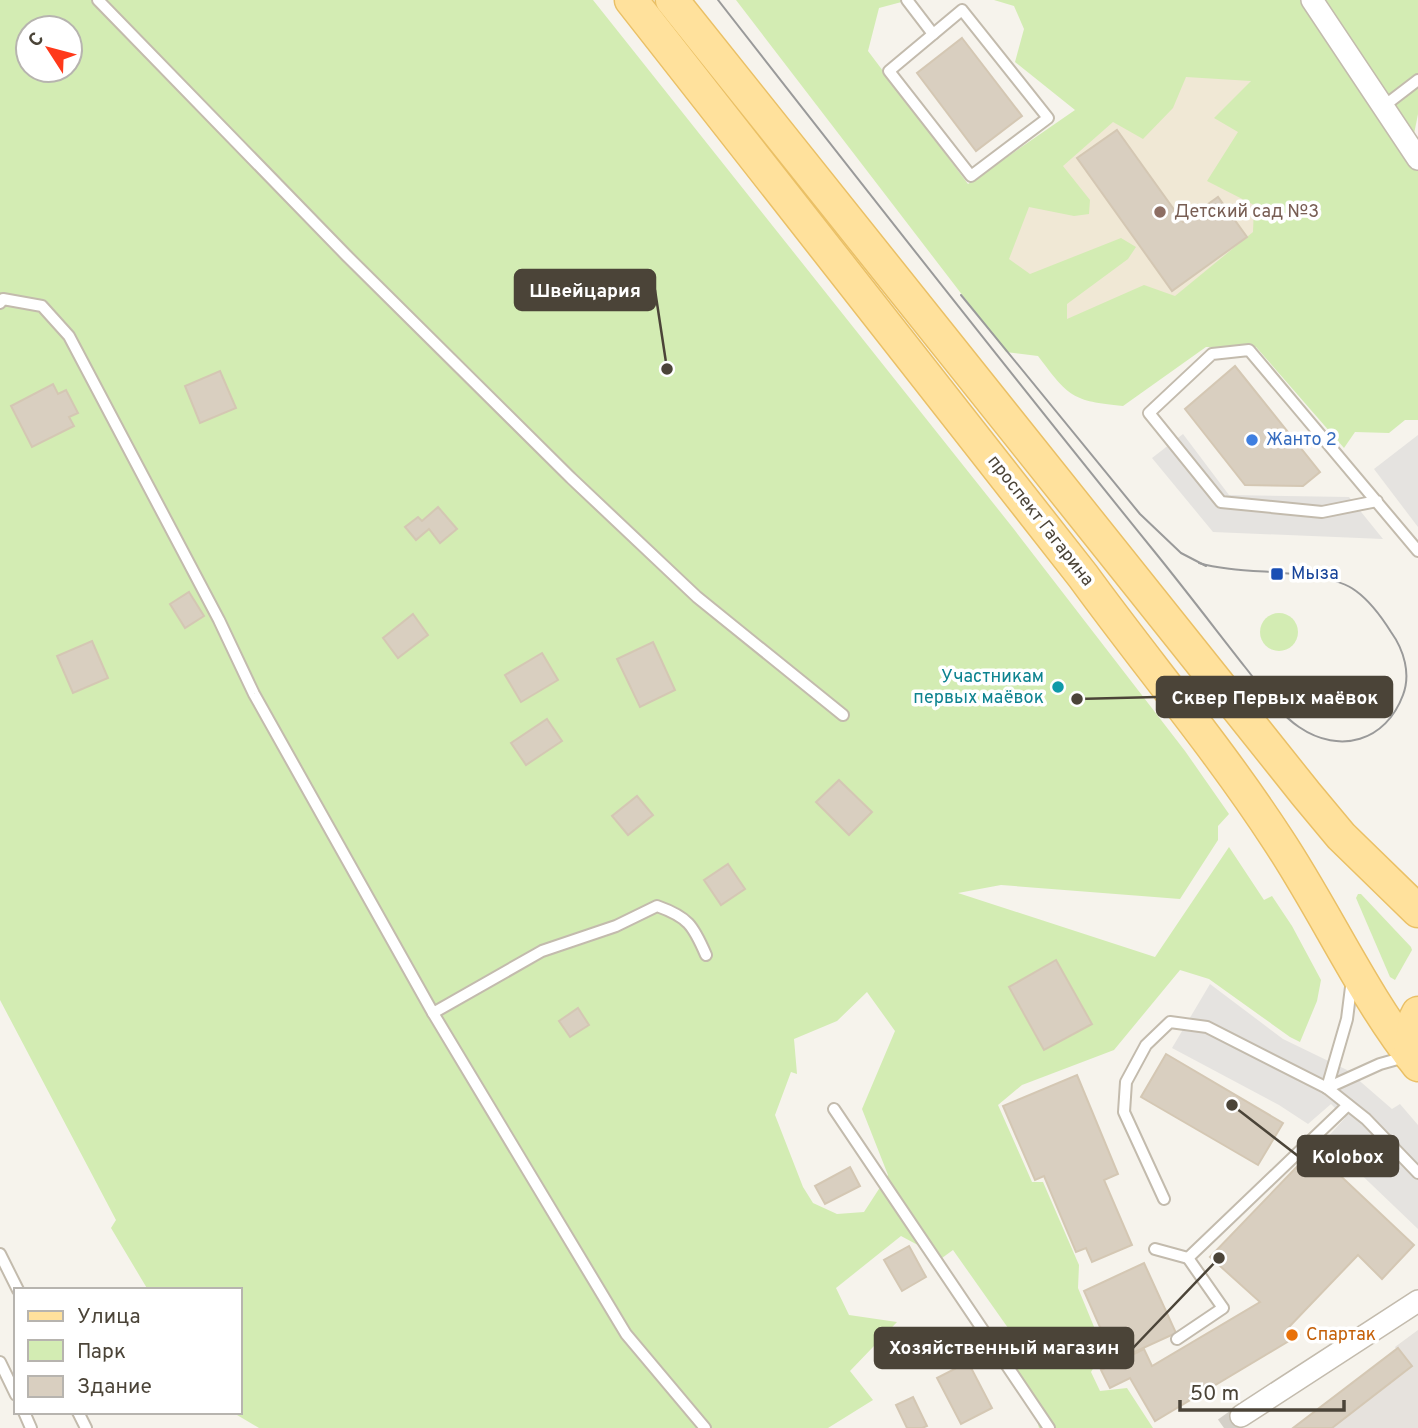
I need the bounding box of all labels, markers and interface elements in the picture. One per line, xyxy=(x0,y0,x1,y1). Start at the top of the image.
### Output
north arrow xyxy=(14,14,84,84)
text: С xyxy=(24,28,50,52)
place label: Детский сад №3 xyxy=(1174,201,1319,224)
marker: Детский сад №3 xyxy=(1152,204,1168,220)
callout: Швейцария xyxy=(515,270,655,310)
text: Швейцария xyxy=(529,280,641,304)
place label: Жанто 2 xyxy=(1266,429,1337,452)
marker: Жанто 2 xyxy=(1244,432,1260,448)
street label: проспект Гагарина xyxy=(982,451,1098,591)
place label: Мыза xyxy=(1291,563,1339,586)
marker: Мыза xyxy=(1269,566,1285,582)
place label: Участникам первых маёвок xyxy=(913,666,1044,710)
callout: Сквер Первых маёвок xyxy=(1157,677,1392,717)
marker: Участникам первых маёвок xyxy=(1050,679,1066,695)
text: Сквер Первых маёвок xyxy=(1172,687,1378,711)
callout: Kolobox xyxy=(1298,1136,1398,1176)
text: Kolobox xyxy=(1312,1146,1384,1170)
legend xyxy=(14,1288,242,1414)
text: Улица xyxy=(77,1304,141,1331)
place label: Спартак xyxy=(1306,1324,1376,1347)
marker: Спартак xyxy=(1284,1327,1300,1343)
callout: Хозяйственный магазин xyxy=(875,1328,1133,1368)
text: Хозяйственный магазин xyxy=(889,1337,1119,1361)
text: Парк xyxy=(77,1339,126,1366)
scale bar xyxy=(1180,1368,1344,1412)
text: Здание xyxy=(77,1374,152,1401)
text: 50 m xyxy=(1190,1381,1239,1408)

